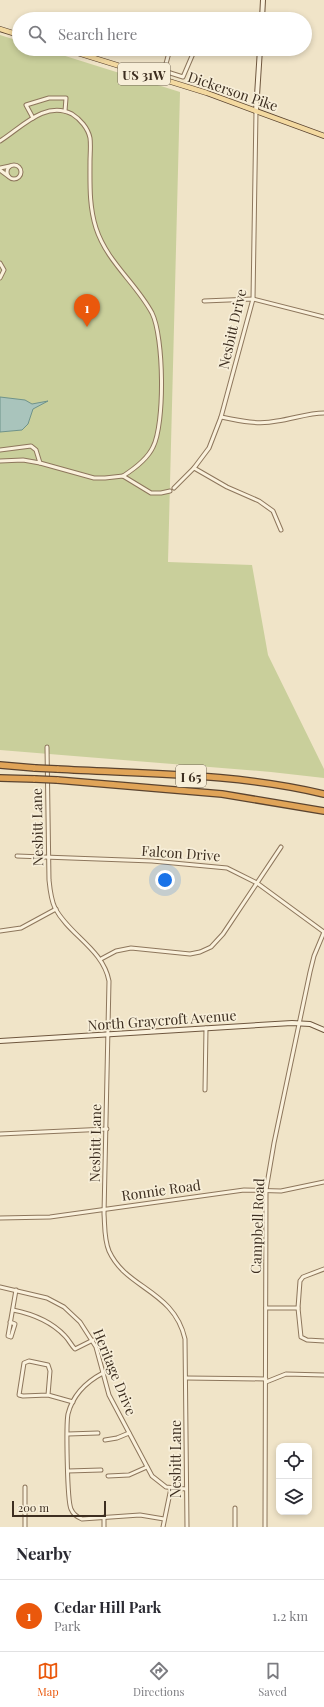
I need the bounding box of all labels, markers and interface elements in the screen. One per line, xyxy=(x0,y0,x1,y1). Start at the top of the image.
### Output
search box xyxy=(12,12,312,56)
icon: search xyxy=(26,23,48,45)
text: Search here xyxy=(58,24,137,44)
road number: US 31W xyxy=(118,63,170,85)
street label: Dickerson Pike xyxy=(185,67,281,115)
street label: Nesbitt Drive xyxy=(214,287,250,371)
pin: 1 xyxy=(74,294,100,327)
road number: I 65 xyxy=(176,765,206,787)
street label: Nesbitt Lane xyxy=(27,788,47,866)
street label: Falcon Drive xyxy=(141,841,221,865)
your location xyxy=(155,870,175,890)
street label: North Graycroft Avenue xyxy=(87,1005,237,1035)
street label: Nesbitt Lane xyxy=(85,1104,105,1182)
street label: Ronnie Road xyxy=(120,1175,202,1205)
street label: Campbell Road xyxy=(246,1178,268,1274)
street label: Heritage Drive xyxy=(89,1326,141,1418)
street label: Nesbitt Lane xyxy=(166,1420,185,1498)
map controls xyxy=(276,1443,312,1515)
button: locate xyxy=(276,1443,312,1479)
button: layers xyxy=(276,1479,312,1515)
scale bar xyxy=(12,1499,106,1518)
text: 200 m xyxy=(18,1500,49,1515)
text: Nearby xyxy=(16,1542,71,1564)
text: Cedar Hill Park xyxy=(54,1597,161,1617)
text: 1 xyxy=(27,1607,31,1624)
text: 1.2 km xyxy=(272,1607,308,1624)
text: Park xyxy=(54,1617,81,1634)
tab: Map xyxy=(37,1660,59,1699)
tab: Directions xyxy=(133,1660,184,1699)
tab: Saved xyxy=(258,1660,287,1699)

